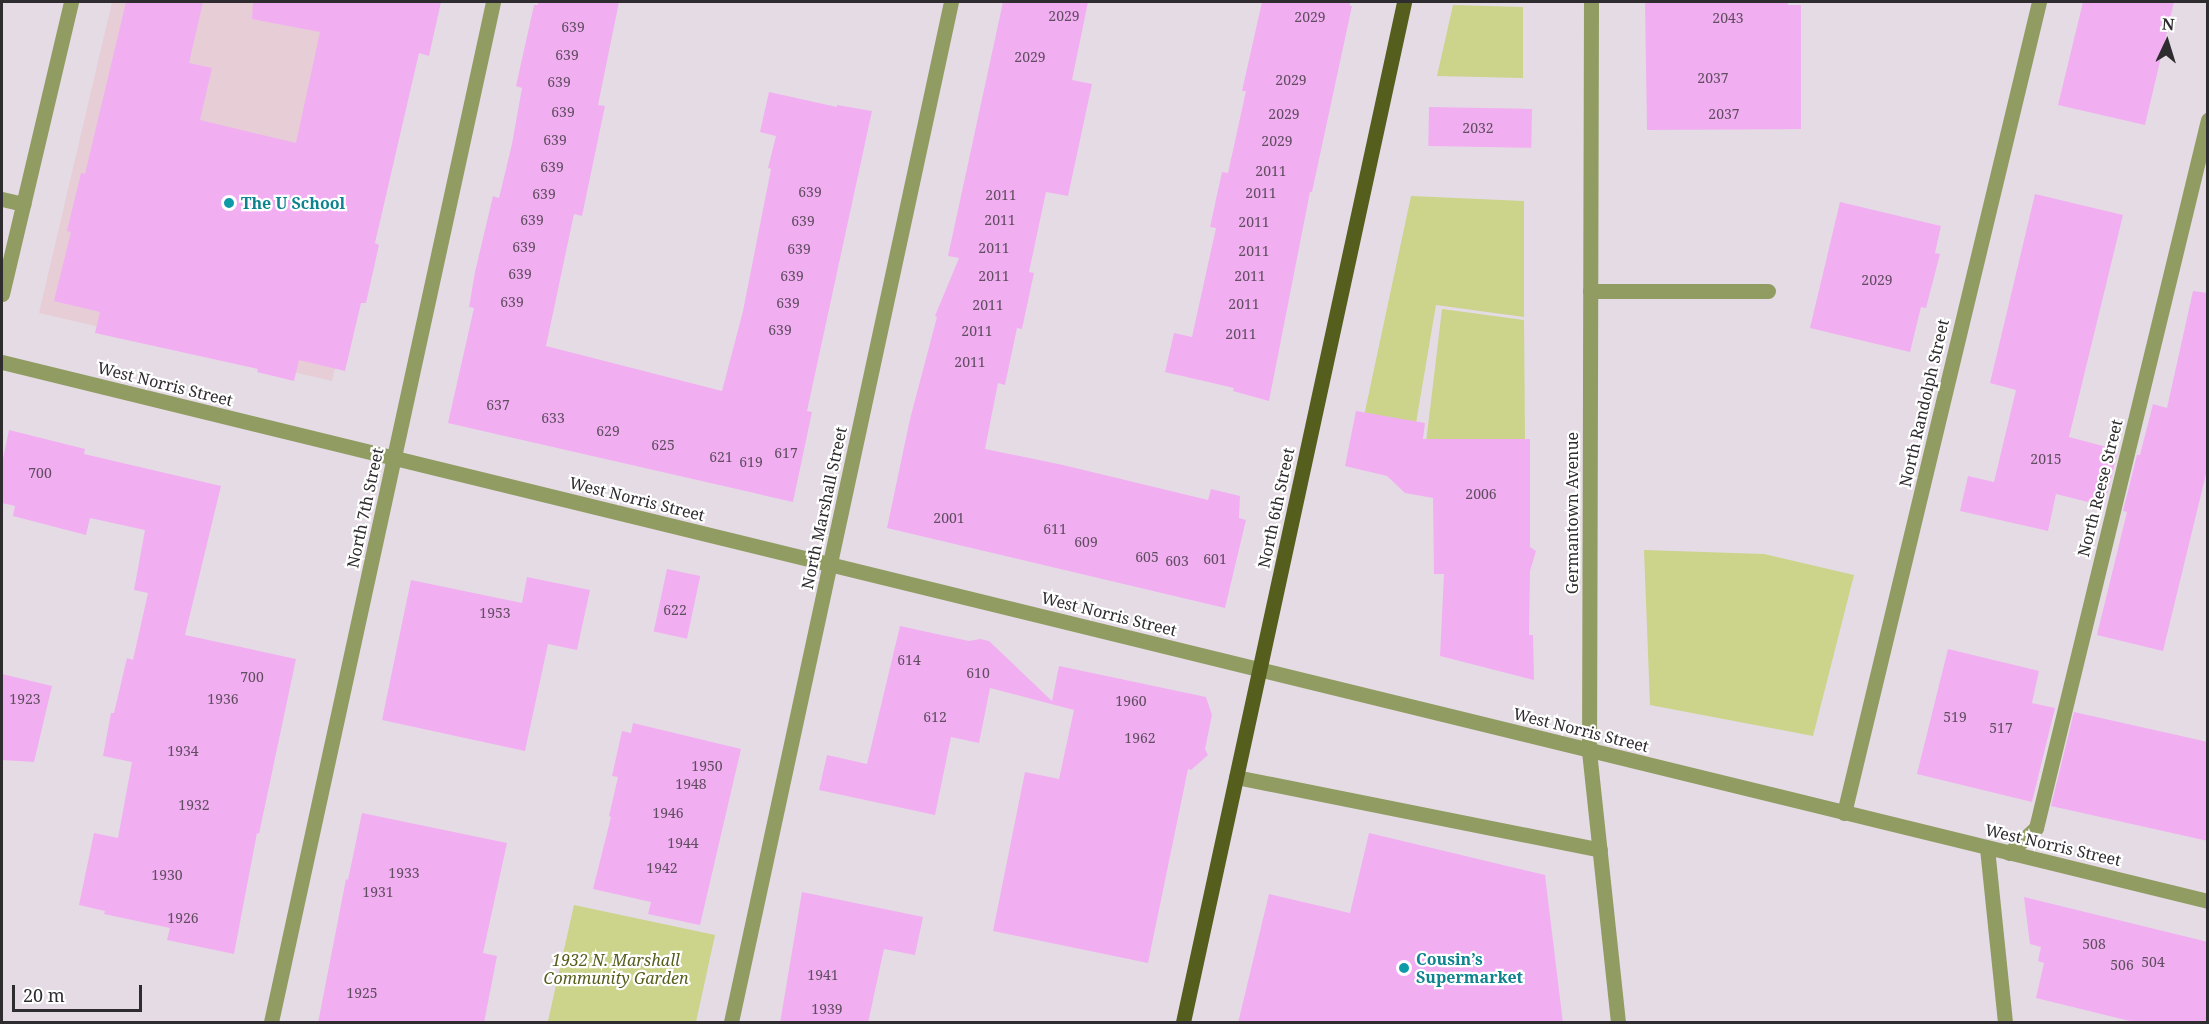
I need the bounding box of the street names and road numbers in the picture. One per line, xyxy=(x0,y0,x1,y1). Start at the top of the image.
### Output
street label: North Randolph Street xyxy=(1895,317,1953,489)
street label: West Norris Street xyxy=(95,358,235,410)
street label: North Reese Street xyxy=(2074,417,2126,559)
street label: North Marshall Street xyxy=(797,425,851,591)
street label: Germantown Avenue xyxy=(1562,432,1582,594)
street label: North 7th Street xyxy=(343,446,387,570)
street label: North 6th Street xyxy=(1254,446,1298,570)
street label: West Norris Street xyxy=(567,473,707,525)
street label: West Norris Street xyxy=(1039,588,1179,640)
street label: West Norris Street xyxy=(1511,704,1651,756)
street label: West Norris Street xyxy=(1983,820,2123,870)

